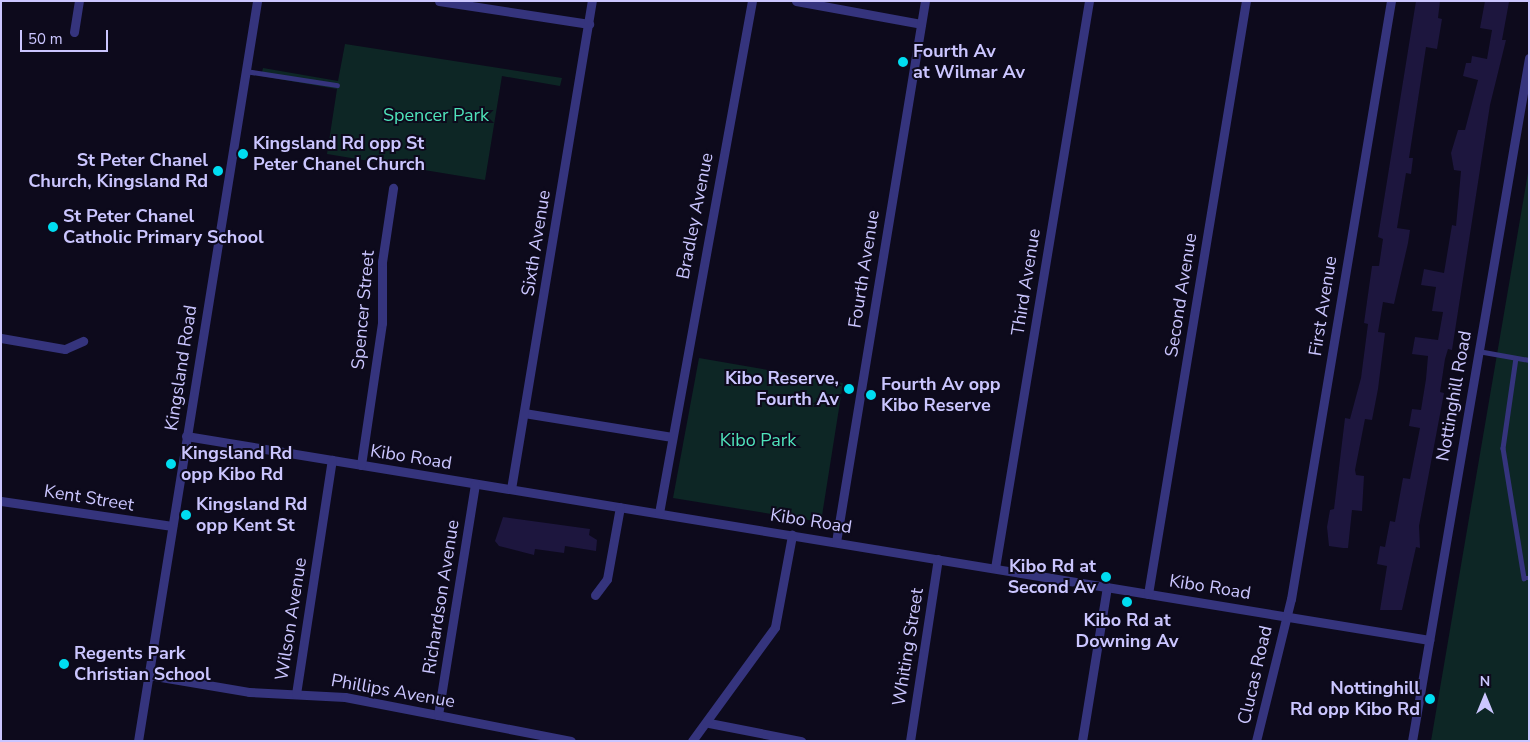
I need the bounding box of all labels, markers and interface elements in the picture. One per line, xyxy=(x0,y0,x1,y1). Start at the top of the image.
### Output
scale bar xyxy=(22,20,110,52)
text: 50 m xyxy=(28,29,63,49)
place label: Fourth Av at Wilmar Av xyxy=(913,41,1025,84)
marker: Fourth Av at Wilmar Av xyxy=(897,56,909,68)
park label: Spencer Park xyxy=(383,104,489,126)
place label: Kingsland Rd opp St Peter Chanel Church xyxy=(253,133,425,176)
marker: Kingsland Rd opp St Peter Chanel Church xyxy=(237,148,249,160)
place label: St Peter Chanel Church, Kingsland Rd xyxy=(28,150,208,192)
street label: Bradley Avenue xyxy=(672,151,718,281)
marker: St Peter Chanel Church, Kingsland Rd xyxy=(212,165,224,177)
street label: Sixth Avenue xyxy=(517,188,555,298)
place label: St Peter Chanel Catholic Primary School xyxy=(63,206,264,248)
street label: Fourth Avenue xyxy=(844,209,884,329)
marker: St Peter Chanel Catholic Primary School xyxy=(47,221,59,233)
street label: Third Avenue xyxy=(1007,227,1045,337)
street label: Second Avenue xyxy=(1161,231,1201,359)
street label: Spencer Street xyxy=(347,250,379,370)
street label: First Avenue xyxy=(1304,254,1342,358)
street label: Kingsland Road xyxy=(160,304,202,432)
street label: Nottinghill Road xyxy=(1432,329,1476,463)
place label: Kibo Reserve, Fourth Av xyxy=(725,368,839,410)
place label: Fourth Av opp Kibo Reserve xyxy=(881,374,1001,416)
marker: Kibo Reserve, Fourth Av xyxy=(843,383,855,395)
marker: Fourth Av opp Kibo Reserve xyxy=(865,389,877,401)
park label: Kibo Park xyxy=(720,429,796,451)
street label: Kibo Road xyxy=(369,440,453,474)
place label: Kingsland Rd opp Kibo Rd xyxy=(181,443,292,486)
marker: Kingsland Rd opp Kibo Rd xyxy=(165,458,177,470)
street label: Kent Street xyxy=(42,480,136,516)
place label: Kingsland Rd opp Kent St xyxy=(196,494,307,536)
street label: Kibo Road xyxy=(769,504,853,538)
marker: Kingsland Rd opp Kent St xyxy=(180,509,192,521)
street label: Richardson Avenue xyxy=(418,518,464,676)
street label: Wilson Avenue xyxy=(271,556,311,682)
place label: Kibo Rd at Second Av xyxy=(1008,556,1096,598)
street label: Kibo Road xyxy=(1168,570,1252,604)
marker: Kibo Rd at Second Av xyxy=(1100,571,1112,583)
street label: Whiting Street xyxy=(888,586,928,708)
marker: Kibo Rd at Downing Av xyxy=(1121,596,1133,608)
place label: Kibo Rd at Downing Av xyxy=(1075,610,1179,652)
street label: Clucas Road xyxy=(1233,624,1277,726)
place label: Regents Park Christian School xyxy=(74,643,211,686)
marker: Regents Park Christian School xyxy=(58,658,70,670)
street label: Phillips Avenue xyxy=(329,669,457,713)
north arrow xyxy=(1460,672,1510,722)
text: N xyxy=(1480,672,1490,691)
place label: Nottinghill Rd opp Kibo Rd xyxy=(1290,678,1420,721)
marker: Nottinghill Rd opp Kibo Rd xyxy=(1424,693,1436,705)

